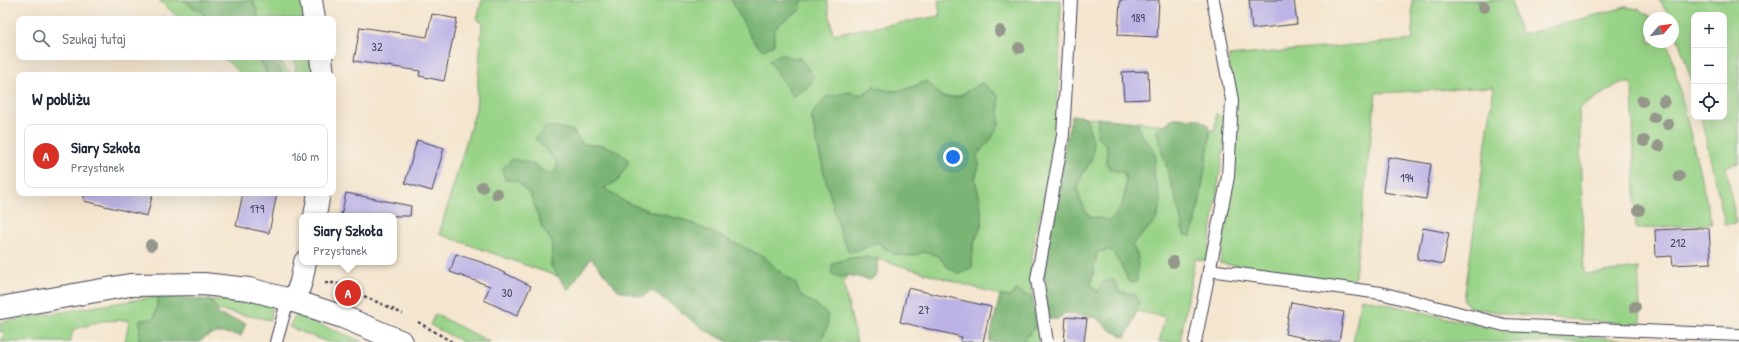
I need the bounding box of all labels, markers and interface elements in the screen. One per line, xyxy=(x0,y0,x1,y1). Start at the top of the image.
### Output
house number: 189 xyxy=(1131,9,1146,26)
north arrow xyxy=(1643,12,1679,48)
map controls xyxy=(1691,12,1727,120)
button: + xyxy=(1691,12,1727,48)
search box xyxy=(16,16,336,60)
icon: search xyxy=(30,27,52,49)
text: Szukaj tutaj xyxy=(62,28,126,49)
house number: 32 xyxy=(372,38,383,55)
button: − xyxy=(1691,48,1727,84)
button: locate xyxy=(1691,84,1727,120)
text: W pobliżu xyxy=(32,87,90,110)
text: Siary Szkoła xyxy=(71,137,140,158)
text: A xyxy=(43,147,49,165)
text: 160 m xyxy=(291,147,319,165)
your location xyxy=(943,147,963,167)
text: Przystanek xyxy=(71,158,124,176)
house number: 194 xyxy=(1400,169,1414,186)
house number: 179 xyxy=(250,200,265,217)
popup xyxy=(299,213,397,265)
text: Siary Szkoła xyxy=(314,220,382,241)
house number: 212 xyxy=(1670,234,1686,251)
text: Przystanek xyxy=(314,241,367,259)
pin: A xyxy=(335,278,361,308)
house number: 30 xyxy=(502,284,512,301)
house number: 27 xyxy=(918,301,930,318)

